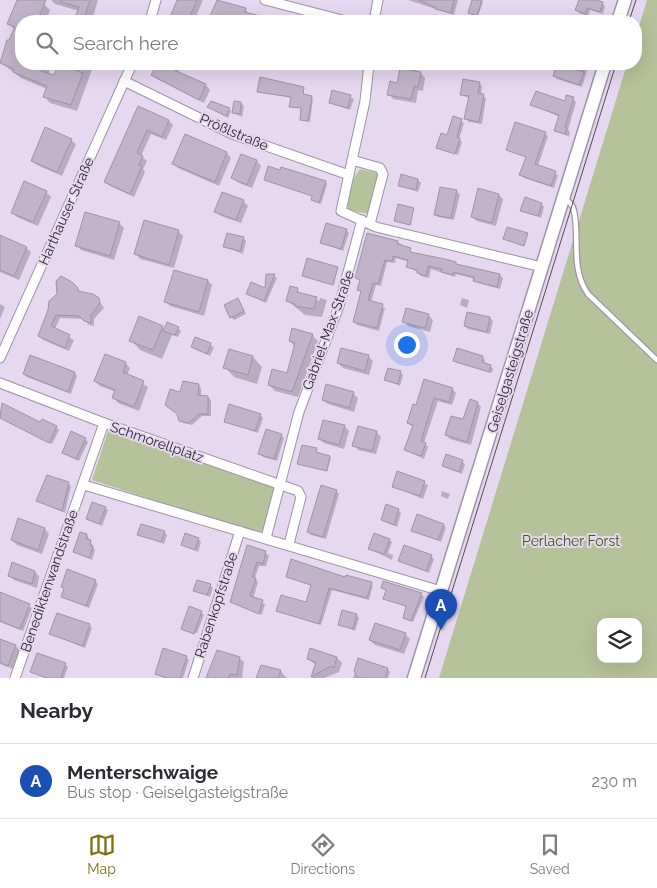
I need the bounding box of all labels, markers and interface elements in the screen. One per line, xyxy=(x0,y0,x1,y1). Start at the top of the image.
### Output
search box xyxy=(15,15,642,70)
icon: search xyxy=(33,29,61,57)
text: Search here xyxy=(73,32,179,54)
street label: Prößlstraße xyxy=(197,110,271,154)
street label: Harthauser Straße xyxy=(35,155,97,267)
street label: Gabriel-Max-Straße xyxy=(299,268,357,392)
street label: Geiselgasteigstraße xyxy=(484,308,536,434)
your location xyxy=(394,332,420,358)
street label: Schmorellplatz xyxy=(108,419,206,465)
street label: Benediktenwandstraße xyxy=(17,508,81,654)
park label: Perlacher Forst xyxy=(522,533,620,549)
street label: Rabenkopfstraße xyxy=(191,550,241,660)
pin: A xyxy=(425,589,457,630)
map controls xyxy=(597,618,642,663)
button: layers xyxy=(597,618,642,663)
text: Nearby xyxy=(20,698,93,723)
text: Menterschwaige xyxy=(67,761,218,783)
text: A xyxy=(31,772,41,791)
text: 230 m xyxy=(592,772,637,791)
text: Bus stop · Geiselgasteigstraße xyxy=(67,783,288,802)
tab: Map xyxy=(87,831,116,877)
tab: Directions xyxy=(290,831,355,877)
tab: Saved xyxy=(530,831,570,877)

